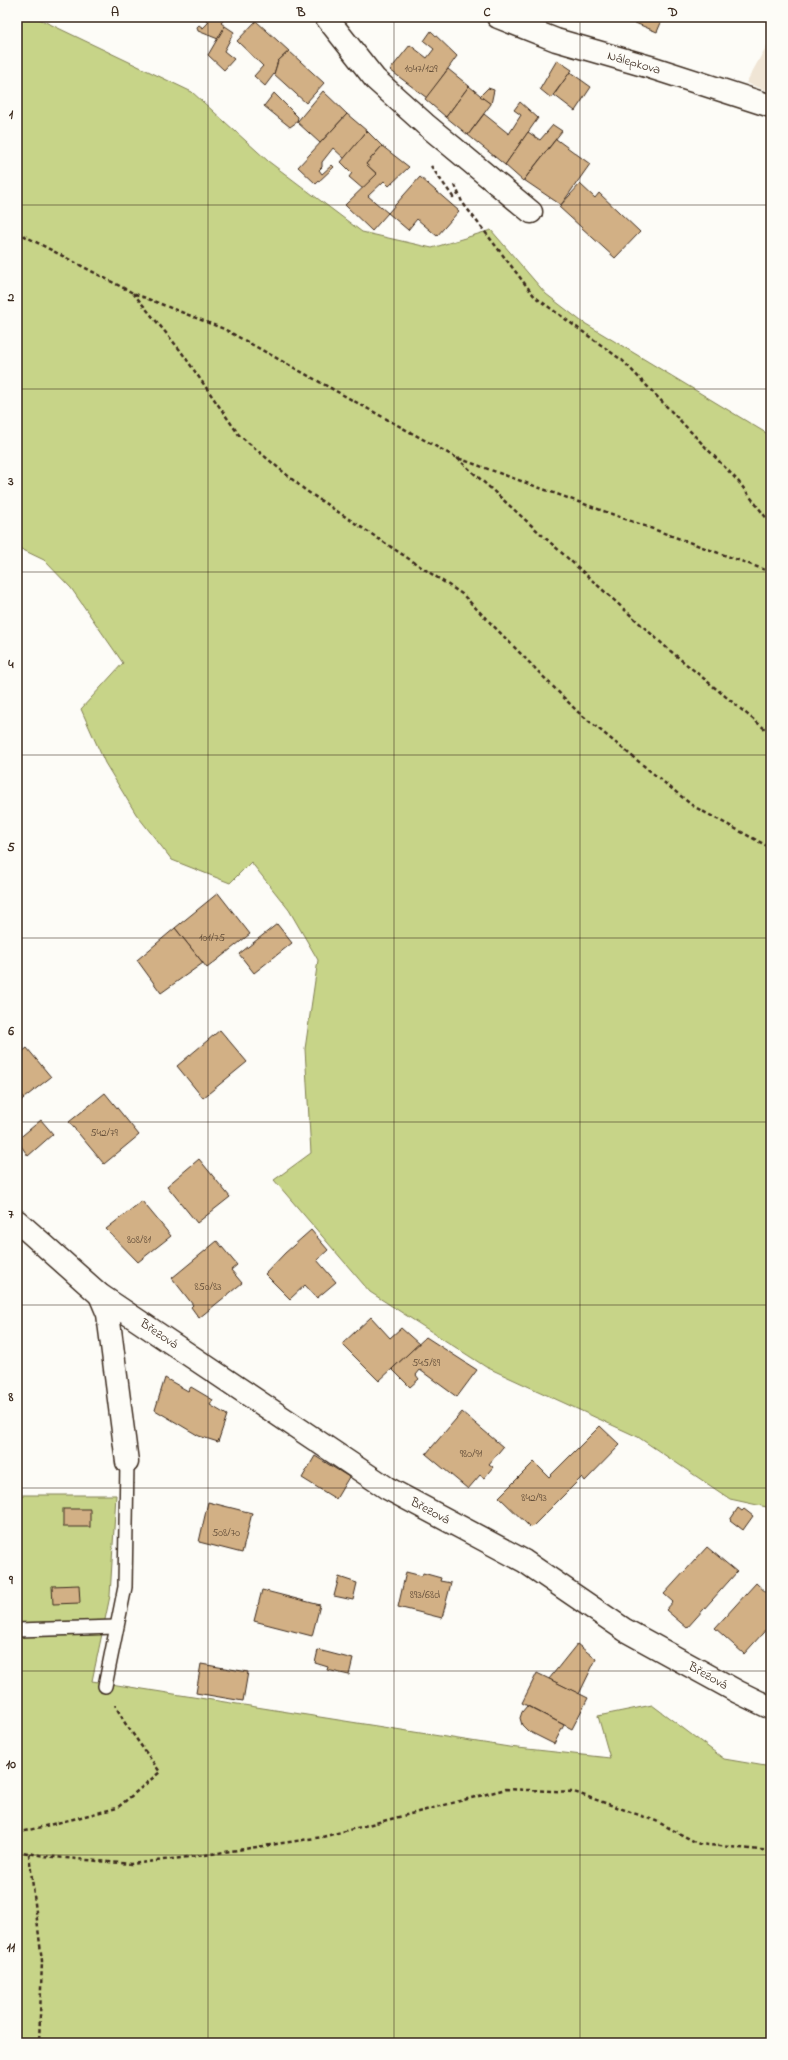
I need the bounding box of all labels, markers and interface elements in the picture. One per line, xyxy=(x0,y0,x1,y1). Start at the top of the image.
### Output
text: A xyxy=(111,3,119,22)
text: B xyxy=(296,3,306,22)
text: C xyxy=(483,3,491,22)
text: D xyxy=(667,3,678,22)
street label: Nálepkova xyxy=(605,46,663,80)
house number: 1047/129 xyxy=(405,61,438,77)
text: 1 xyxy=(9,105,14,124)
text: 2 xyxy=(7,288,15,307)
text: 3 xyxy=(7,472,14,491)
text: 4 xyxy=(7,655,14,674)
text: 5 xyxy=(7,838,15,857)
house number: 101/75 xyxy=(199,930,225,946)
text: 6 xyxy=(7,1022,14,1041)
house number: 542/79 xyxy=(90,1125,118,1141)
text: 7 xyxy=(8,1205,14,1224)
house number: 808/81 xyxy=(127,1232,152,1248)
house number: 850/83 xyxy=(194,1279,222,1295)
street label: Březová xyxy=(135,1314,182,1354)
house number: 545/89 xyxy=(412,1355,441,1371)
text: 8 xyxy=(8,1388,14,1407)
house number: 980/91 xyxy=(460,1446,483,1462)
house number: 842/93 xyxy=(521,1490,547,1506)
street label: Březová xyxy=(406,1492,454,1530)
house number: 508/70 xyxy=(212,1525,240,1541)
text: 9 xyxy=(8,1571,14,1590)
house number: 893/68d xyxy=(410,1587,440,1603)
street label: Březová xyxy=(684,1657,732,1695)
text: 10 xyxy=(6,1755,16,1774)
text: 11 xyxy=(7,1938,16,1957)

